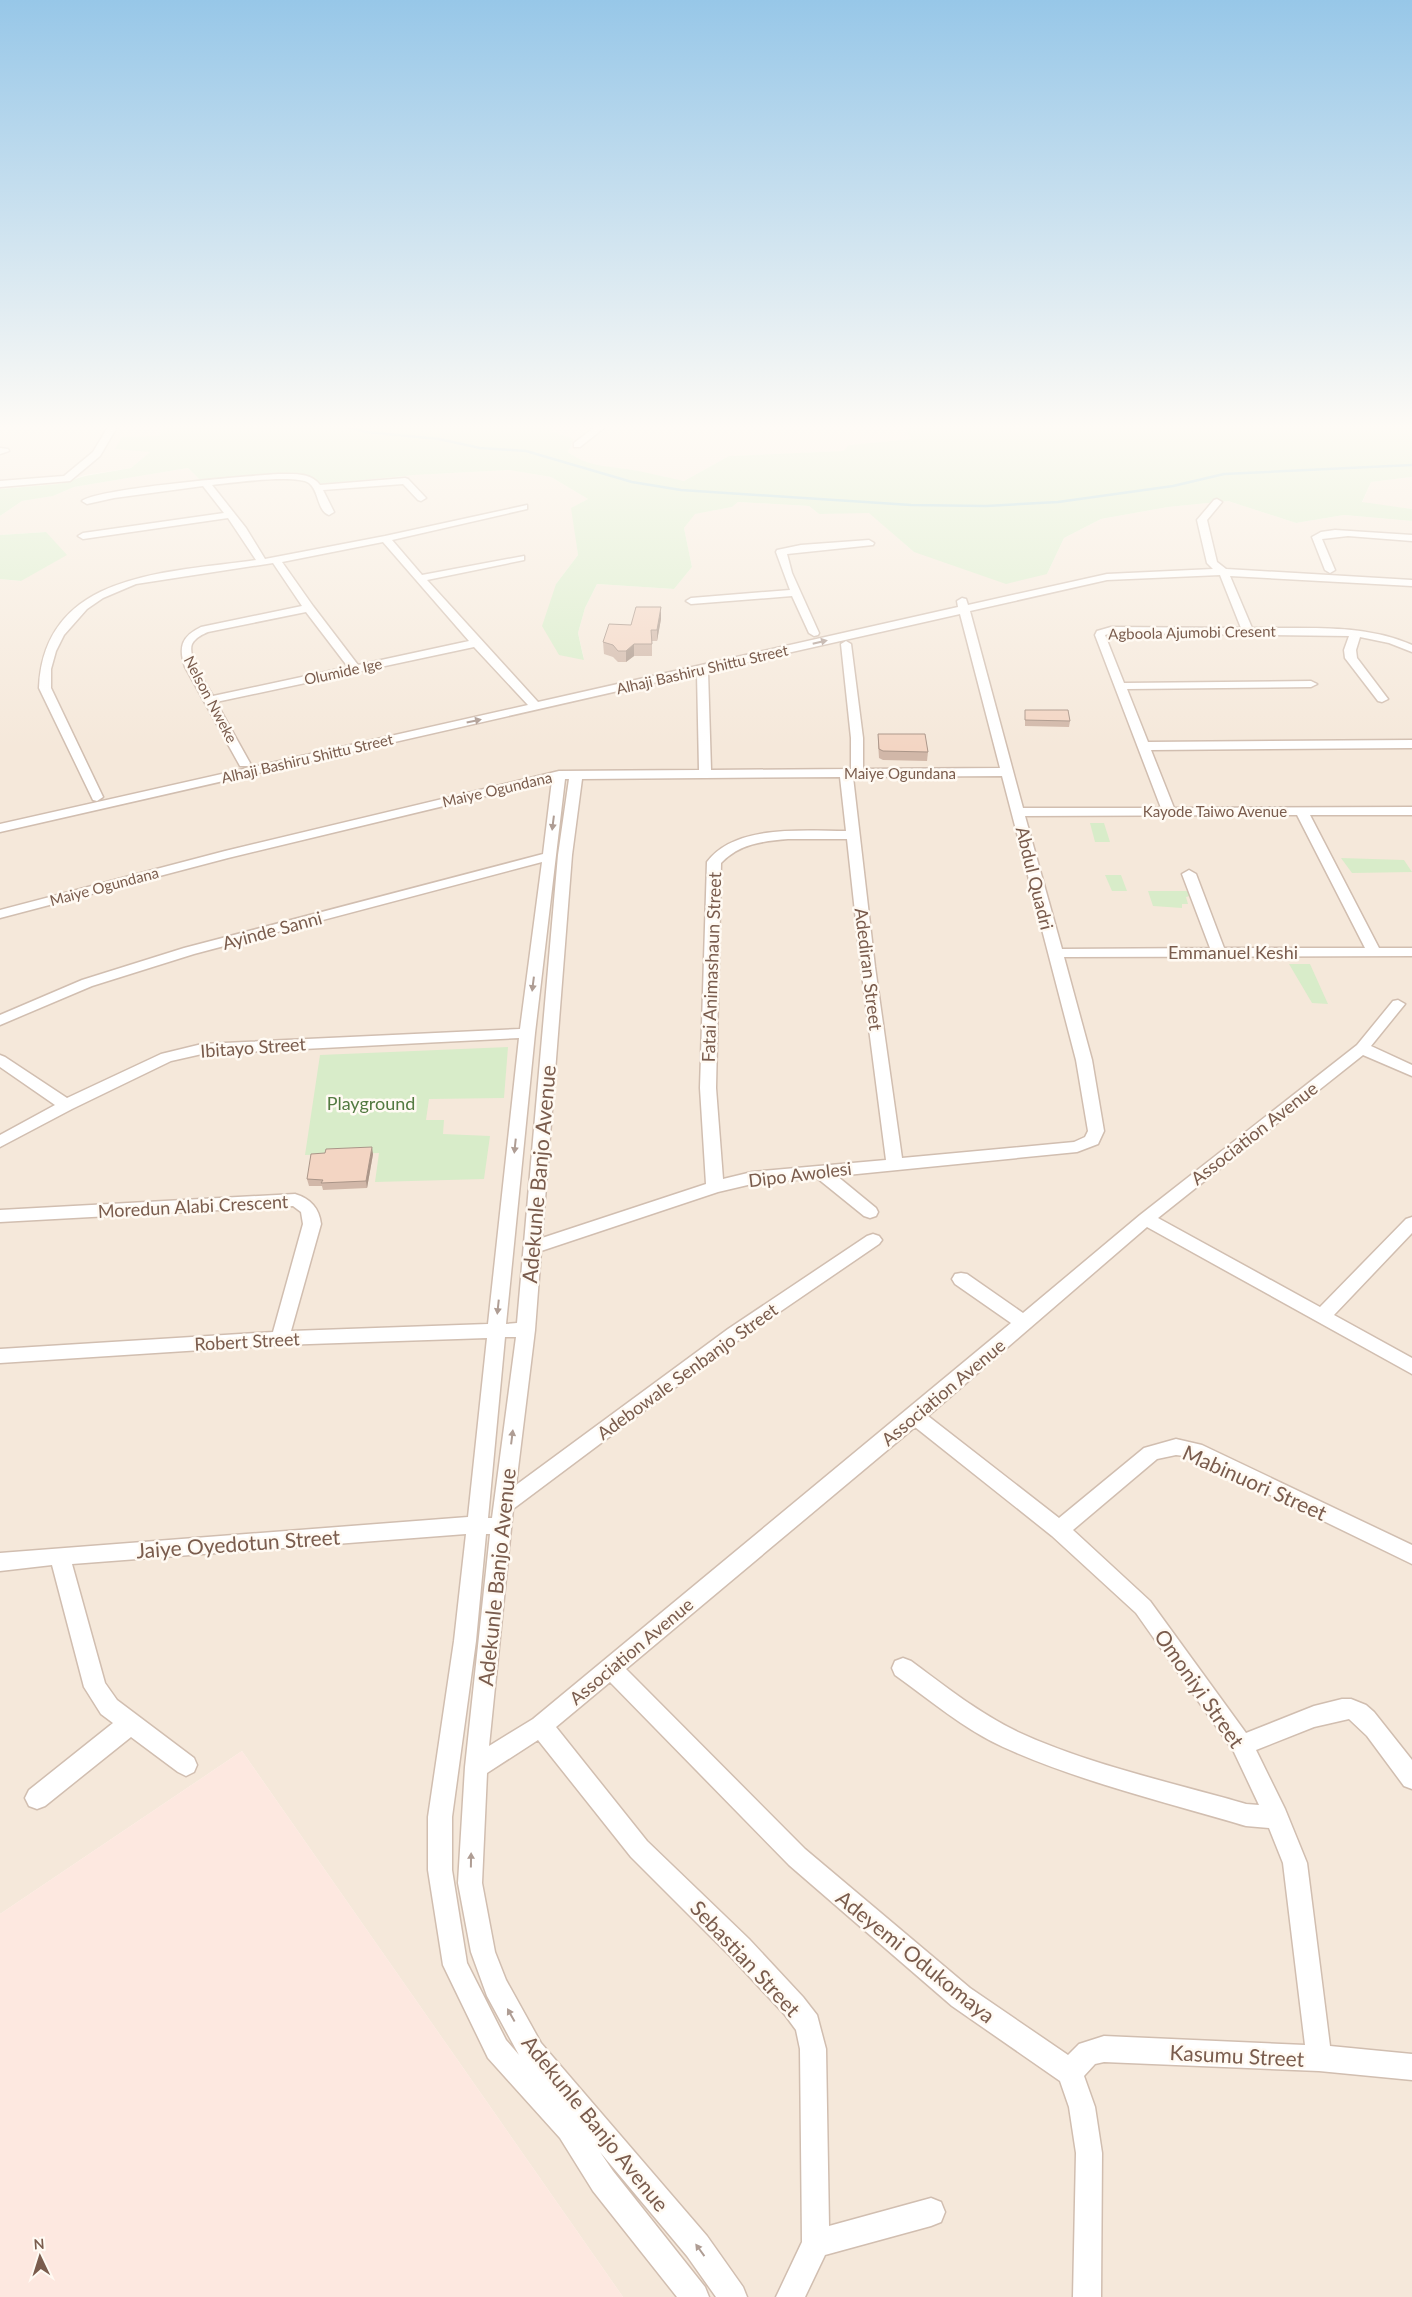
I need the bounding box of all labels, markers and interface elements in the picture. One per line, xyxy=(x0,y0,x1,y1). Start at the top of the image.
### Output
street label: Agboola Ajumobi Cresent xyxy=(1108,622,1277,642)
one-way arrow xyxy=(813,638,828,646)
street label: Alhaji Bashiru Shittu Street xyxy=(614,640,790,698)
street label: Nelson Nweke xyxy=(181,652,241,746)
street label: Olumide Ige xyxy=(302,654,384,688)
one-way arrow xyxy=(467,716,483,724)
street label: Alhaji Bashiru Shittu Street xyxy=(219,729,395,787)
street label: Maiye Ogundana xyxy=(844,764,956,782)
street label: Maiye Ogundana xyxy=(440,768,554,810)
street label: Kayode Taiwo Avenue xyxy=(1143,802,1287,820)
one-way arrow xyxy=(549,815,557,831)
street label: Abdul Quadri xyxy=(1012,824,1058,932)
street label: Maiye Ogundana xyxy=(48,863,160,909)
street label: Fatai Animashaun Street xyxy=(697,871,725,1063)
street label: Ayinde Sanni xyxy=(220,906,324,954)
street label: Adediran Street xyxy=(851,906,888,1032)
street label: Emmanuel Keshi xyxy=(1168,941,1298,963)
one-way arrow xyxy=(529,977,537,993)
street label: Ibitayo Street xyxy=(199,1032,307,1062)
street label: Adekunle Banjo Avenue xyxy=(516,1064,560,1284)
street label: Association Avenue xyxy=(1186,1077,1322,1189)
park label: Playground xyxy=(327,1092,415,1114)
one-way arrow xyxy=(511,1138,519,1154)
street label: Dipo Awolesi xyxy=(747,1157,853,1191)
street label: Moredun Alabi Crescent xyxy=(97,1190,289,1222)
street label: Adebowale Senbanjo Street xyxy=(592,1298,782,1444)
one-way arrow xyxy=(494,1300,502,1316)
street label: Robert Street xyxy=(194,1327,301,1355)
street label: Association Avenue xyxy=(877,1334,1009,1450)
one-way arrow xyxy=(508,1429,516,1445)
street label: Mabinuori Street xyxy=(1179,1439,1331,1525)
street label: Adekunle Banjo Avenue xyxy=(472,1467,520,1687)
street label: Jaiye Oyedotun Street xyxy=(135,1523,341,1563)
street label: Association Avenue xyxy=(565,1593,697,1709)
street label: Omoniyi Street xyxy=(1150,1624,1250,1753)
one-way arrow xyxy=(467,1851,475,1867)
street label: Adeyemi Odukomaya xyxy=(832,1884,1000,2028)
street label: Sebastian Street xyxy=(686,1895,806,2022)
one-way arrow xyxy=(507,2008,515,2022)
street label: Adekunle Banjo Avenue xyxy=(517,2030,675,2216)
street label: Kasumu Street xyxy=(1169,2039,1305,2071)
north arrow xyxy=(15,2232,65,2282)
text: N xyxy=(33,2235,45,2252)
one-way arrow xyxy=(695,2243,705,2257)

